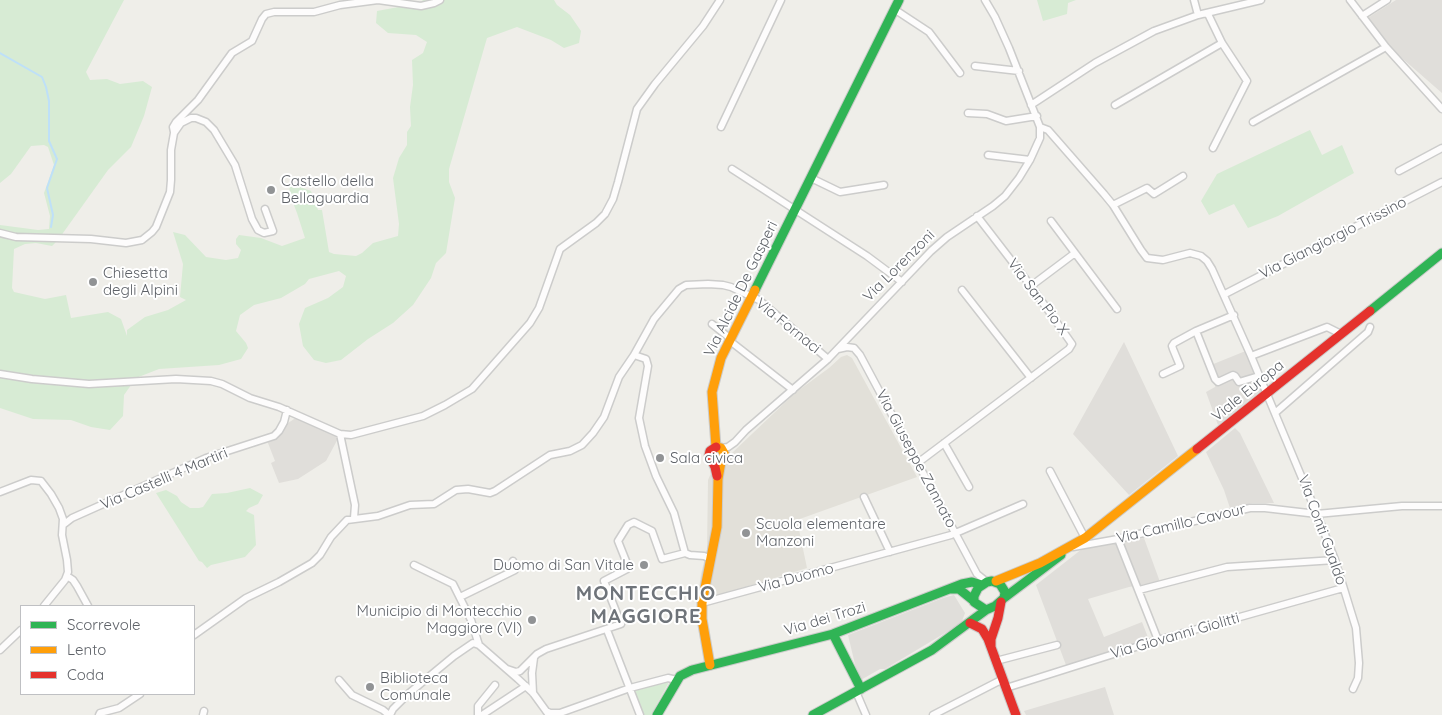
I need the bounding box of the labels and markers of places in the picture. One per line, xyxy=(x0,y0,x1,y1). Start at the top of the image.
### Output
place label: Castello della Bellaguardia xyxy=(281,172,374,207)
marker: Castello della Bellaguardia xyxy=(265,184,277,196)
place label: Chiesetta degli Alpini xyxy=(103,264,178,299)
marker: Chiesetta degli Alpini xyxy=(87,276,99,288)
place label: Sala civica xyxy=(670,449,743,467)
marker: Sala civica xyxy=(654,452,666,464)
place label: Scuola elementare Manzoni xyxy=(756,515,886,550)
marker: Scuola elementare Manzoni xyxy=(740,527,752,539)
place label: Duomo di San Vitale xyxy=(493,556,634,574)
marker: Duomo di San Vitale xyxy=(638,559,650,571)
place label: Municipio di Montecchio Maggiore (VI) xyxy=(356,602,522,637)
marker: Municipio di Montecchio Maggiore (VI) xyxy=(526,614,538,626)
place label: Biblioteca Comunale xyxy=(380,669,451,704)
marker: Biblioteca Comunale xyxy=(364,681,376,693)

